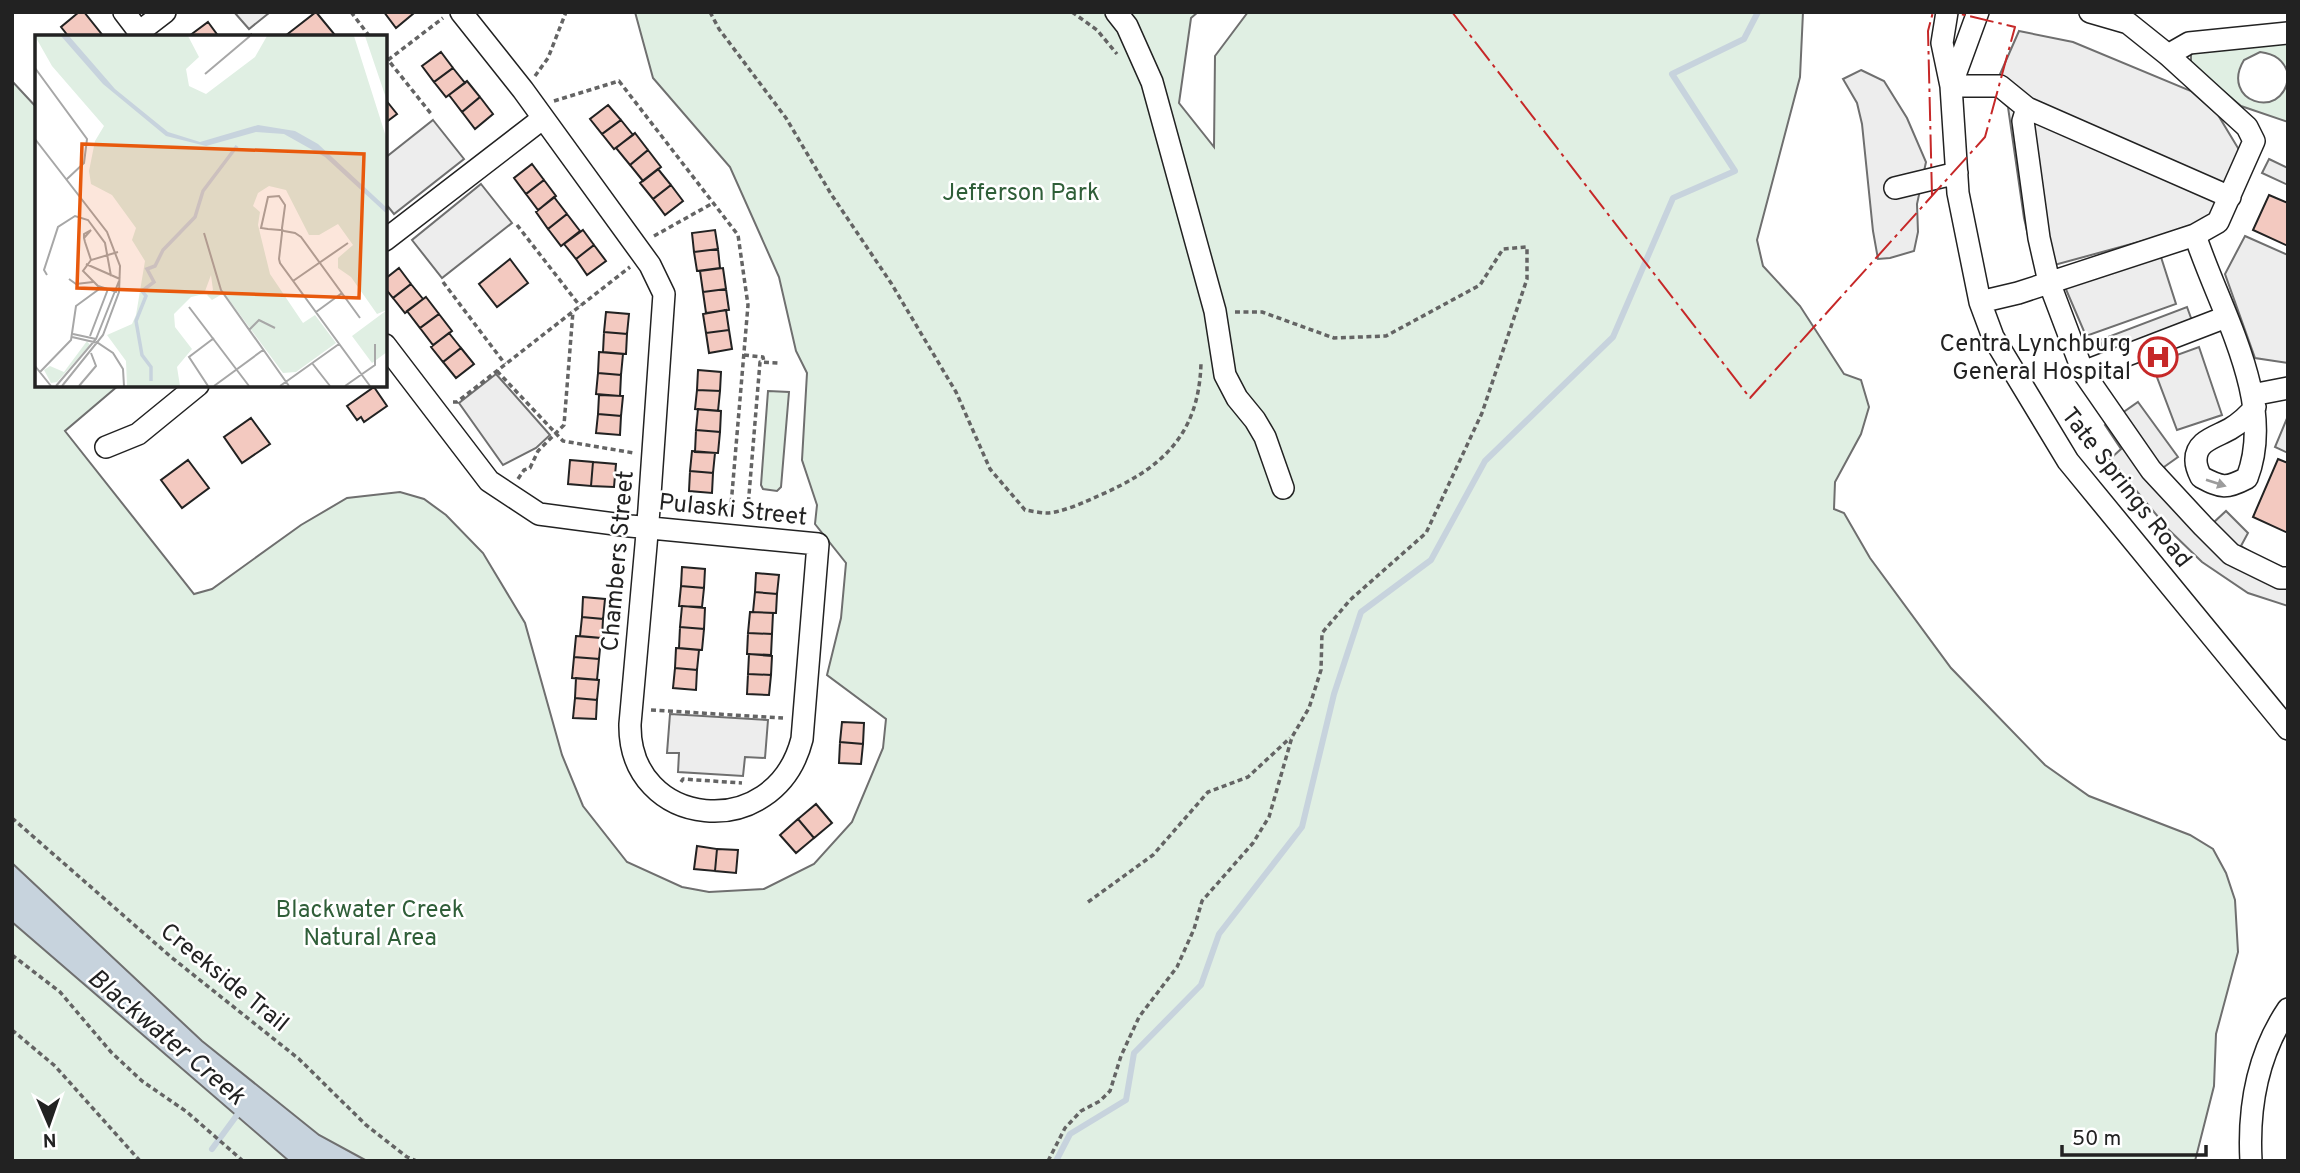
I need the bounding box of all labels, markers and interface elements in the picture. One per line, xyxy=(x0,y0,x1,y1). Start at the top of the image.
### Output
inset map xyxy=(35,35,387,387)
park label: Jefferson Park xyxy=(942,179,1100,209)
place label: Centra Lynchburg General Hospital xyxy=(1940,330,2131,388)
hospital icon: Centra Lynchburg General Hospital xyxy=(2137,336,2179,378)
street label: Tate Springs Road xyxy=(2054,402,2197,574)
street label: Chambers Street xyxy=(596,469,642,653)
one-way arrow xyxy=(2206,478,2227,488)
street label: Pulaski Street xyxy=(657,488,808,534)
park label: Blackwater Creek Natural Area xyxy=(276,896,464,954)
street label: Creekside Trail xyxy=(153,918,294,1040)
water label: Blackwater Creek xyxy=(80,962,252,1114)
north arrow xyxy=(14,1089,84,1159)
scale bar xyxy=(2062,1114,2206,1158)
text: 50 m xyxy=(2072,1126,2121,1153)
text: N xyxy=(42,1127,57,1151)

